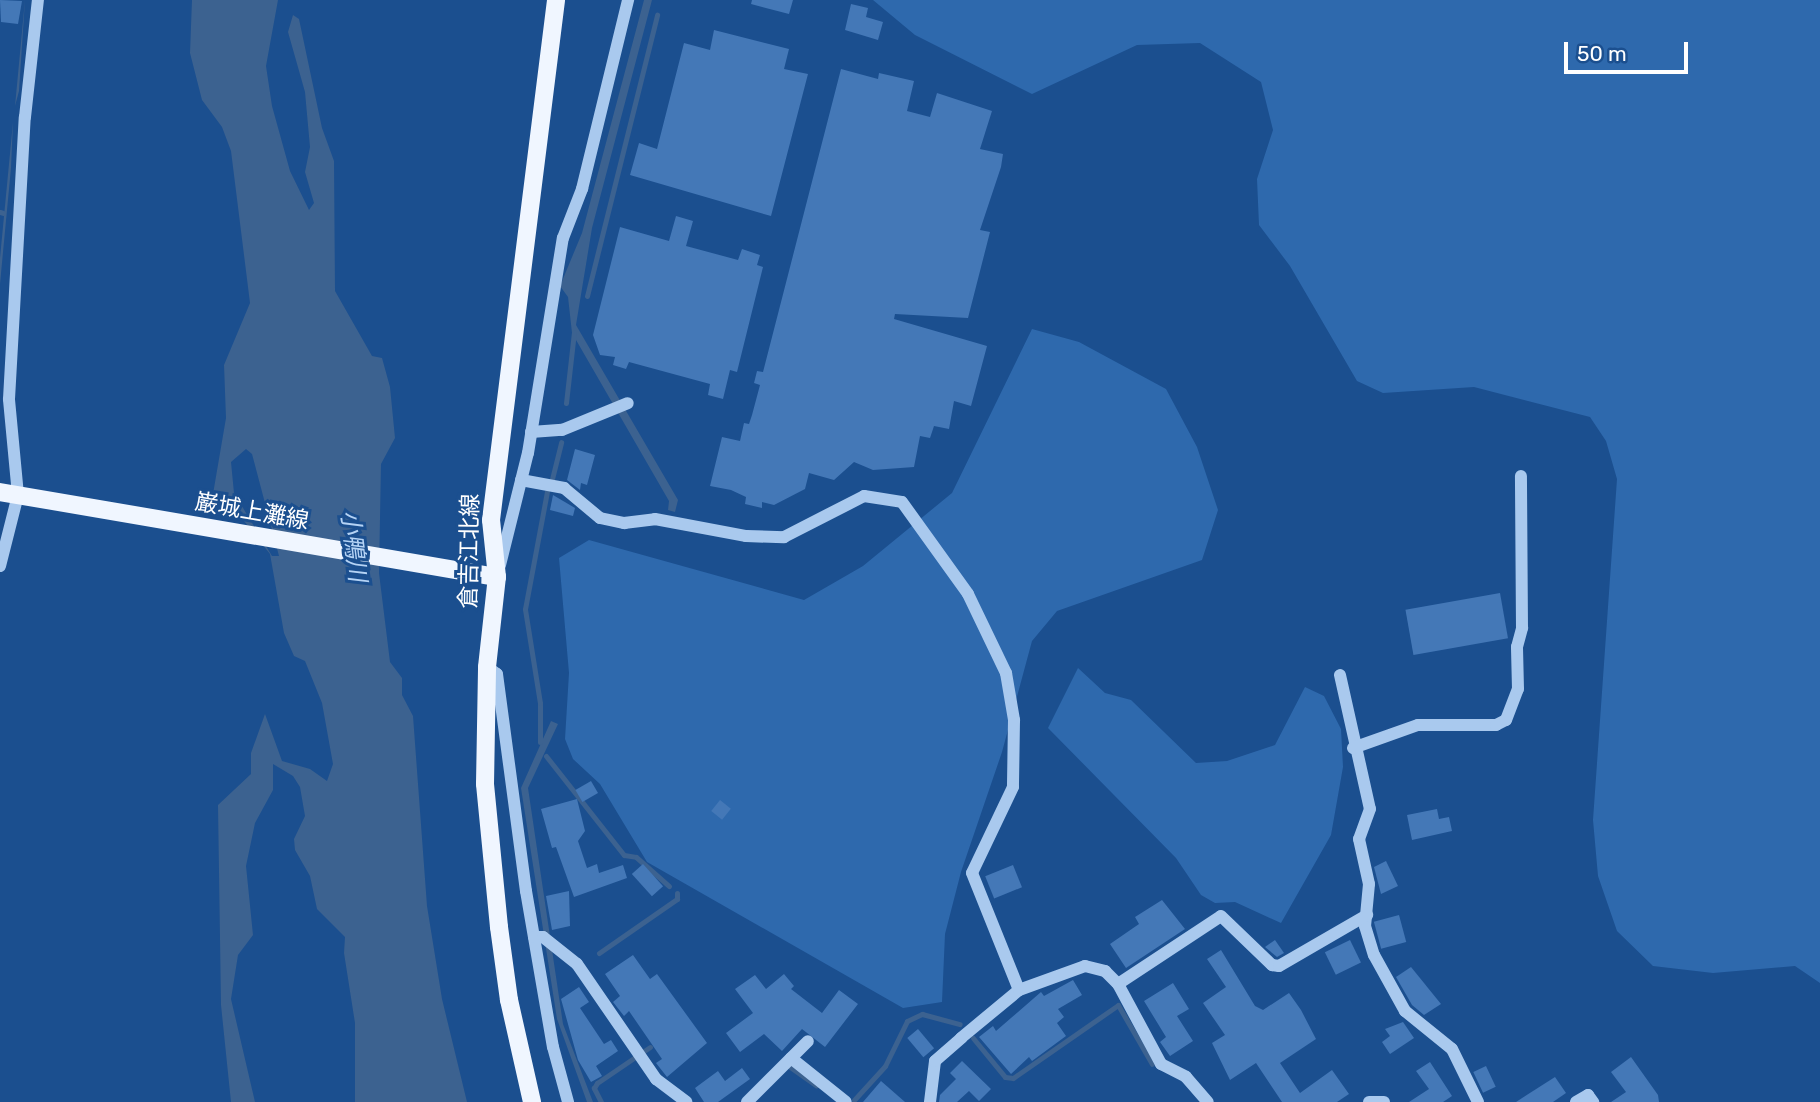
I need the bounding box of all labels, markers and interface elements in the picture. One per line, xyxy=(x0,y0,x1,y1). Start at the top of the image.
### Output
scale bar xyxy=(1568,28,1692,72)
text: 50 m xyxy=(1577,41,1627,66)
street label: 巌城上灘線 xyxy=(193,487,311,535)
street label: 倉吉江北線 xyxy=(454,493,484,609)
water label: 小鴨川 xyxy=(334,509,372,583)

